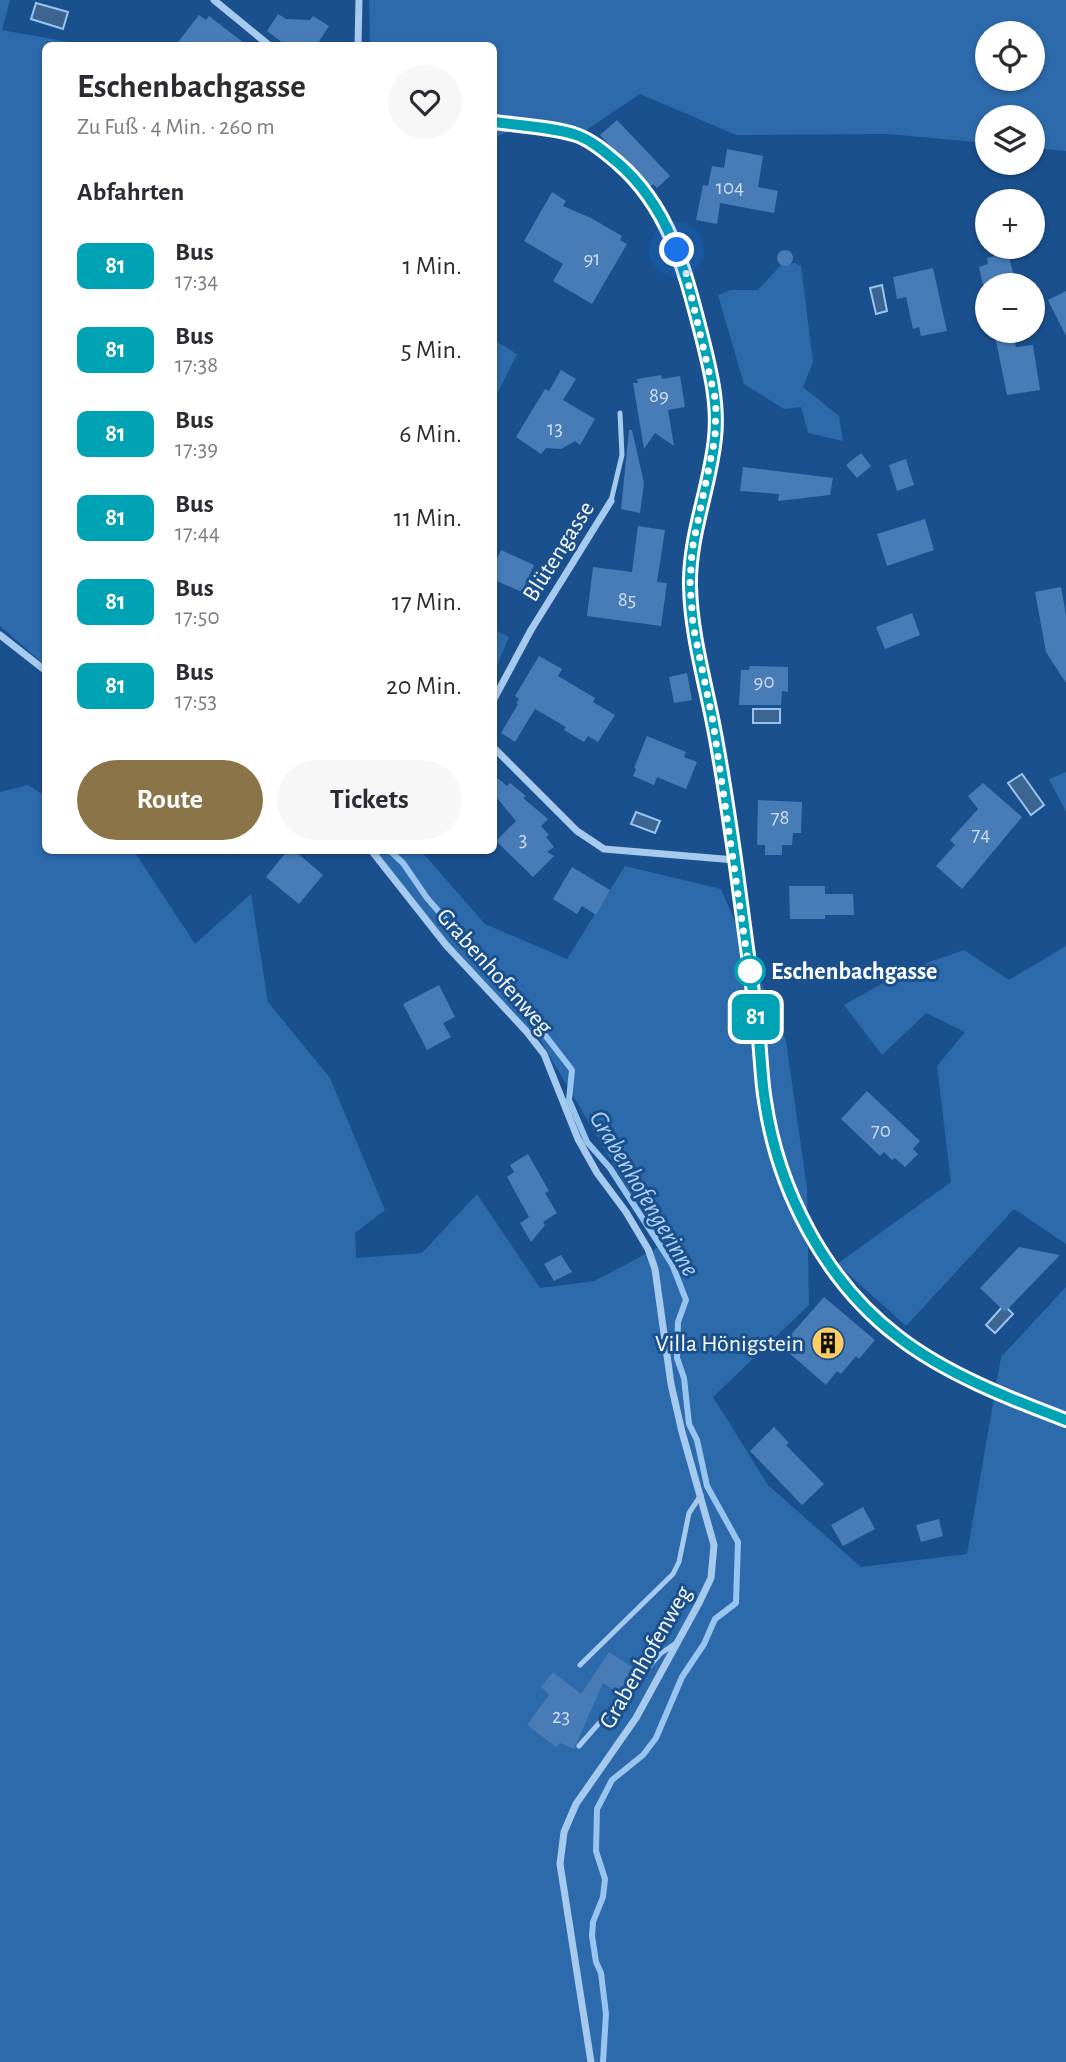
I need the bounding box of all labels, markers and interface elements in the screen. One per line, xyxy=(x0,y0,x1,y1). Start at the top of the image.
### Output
map controls xyxy=(975,21,1045,343)
button: locate xyxy=(975,21,1045,91)
button: heart xyxy=(388,65,462,139)
text: Eschenbachgasse xyxy=(77,71,306,104)
button: layers xyxy=(975,105,1045,175)
text: Zu Fuß · 4 Min. · 260 m xyxy=(77,116,275,139)
house number: 104 xyxy=(716,177,744,198)
text: Abfahrten xyxy=(77,179,184,205)
button: + xyxy=(975,189,1045,259)
your location xyxy=(659,232,694,267)
text: Bus xyxy=(175,239,214,265)
house number: 91 xyxy=(583,248,601,269)
text: 1 Min. xyxy=(403,253,462,279)
text: 81 xyxy=(105,254,126,278)
text: 17:34 xyxy=(175,270,218,293)
button: − xyxy=(975,273,1045,343)
text: Bus xyxy=(175,323,214,349)
text: 5 Min. xyxy=(401,337,462,363)
text: 81 xyxy=(105,338,126,362)
text: 17:38 xyxy=(175,354,218,377)
house number: 89 xyxy=(649,385,669,406)
text: Bus xyxy=(175,407,214,433)
house number: 13 xyxy=(547,418,563,439)
text: 6 Min. xyxy=(399,421,462,447)
text: 81 xyxy=(105,422,126,446)
text: 17:39 xyxy=(175,438,218,461)
text: Bus xyxy=(175,491,214,517)
street label: Blütengasse xyxy=(519,497,599,606)
text: 11 Min. xyxy=(394,505,462,531)
text: 81 xyxy=(105,506,126,530)
text: 17:44 xyxy=(175,522,220,545)
text: Bus xyxy=(175,575,214,601)
text: 17 Min. xyxy=(392,589,462,615)
house number: 85 xyxy=(618,589,636,610)
text: 81 xyxy=(105,590,126,614)
text: 17:50 xyxy=(175,606,220,629)
text: Bus xyxy=(175,659,214,685)
house number: 90 xyxy=(754,671,774,692)
text: 20 Min. xyxy=(386,673,462,699)
text: 81 xyxy=(105,674,126,698)
text: 17:53 xyxy=(175,690,217,713)
button: Route xyxy=(77,760,263,840)
button: Tickets xyxy=(277,760,462,840)
house number: 78 xyxy=(771,807,789,828)
house number: 74 xyxy=(972,824,990,845)
house number: 3 xyxy=(519,829,527,850)
street label: Grabenhofenweg xyxy=(432,904,557,1039)
marker: Eschenbachgasse xyxy=(735,956,765,986)
place label: Eschenbachgasse xyxy=(771,960,937,984)
line badge: 81 xyxy=(724,994,788,1040)
text: 81 xyxy=(746,1005,766,1029)
water label: Grabenhofengerinne xyxy=(584,1106,704,1281)
house number: 70 xyxy=(871,1120,891,1141)
building icon: Villa Hönigstein xyxy=(809,1324,847,1362)
place label: Villa Hönigstein xyxy=(655,1332,804,1356)
street label: Grabenhofenweg xyxy=(595,1582,696,1733)
house number: 23 xyxy=(552,1706,570,1727)

